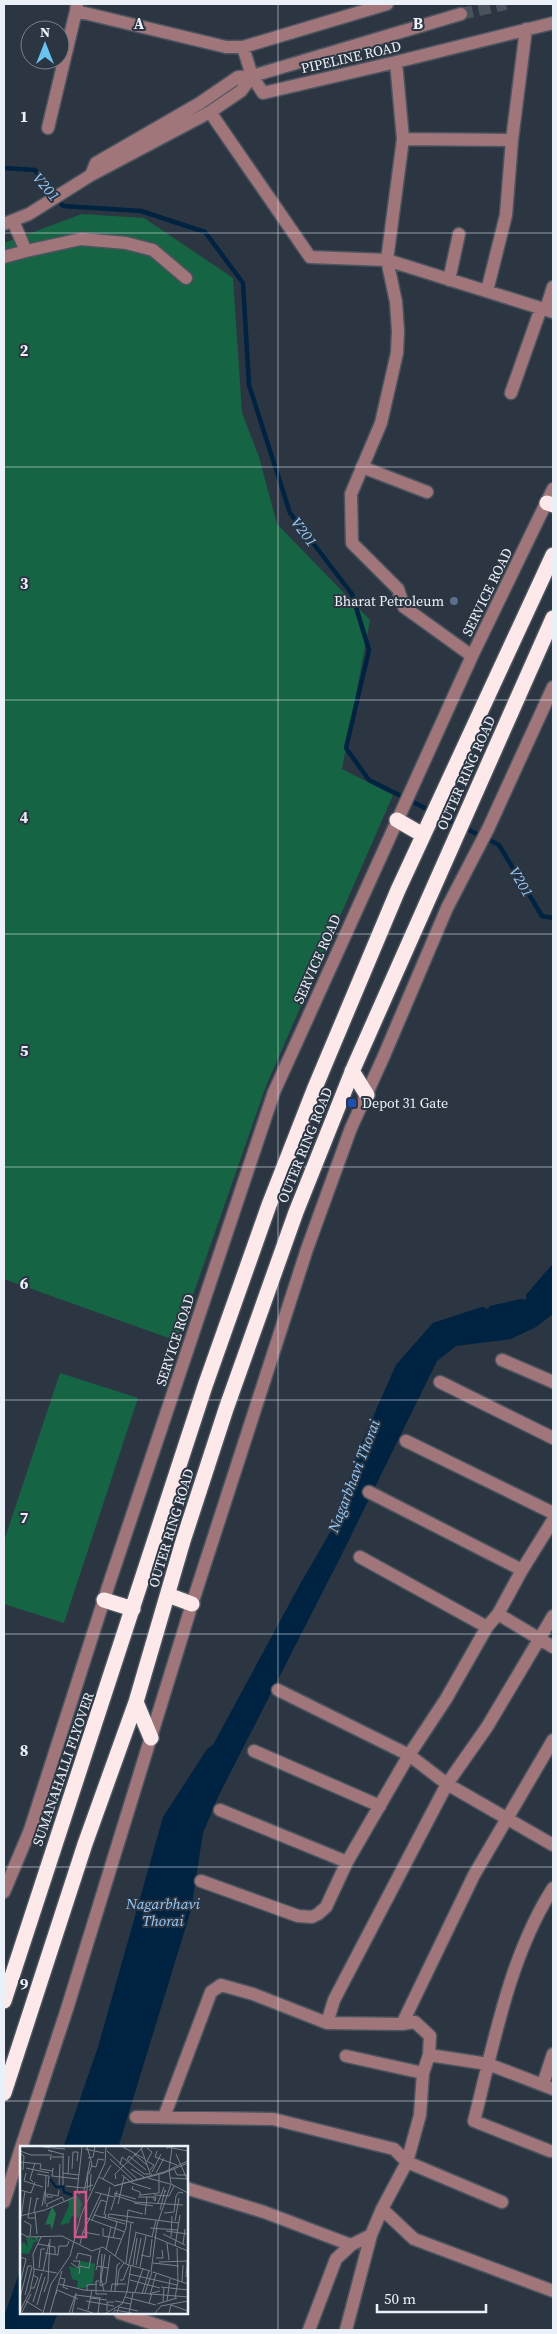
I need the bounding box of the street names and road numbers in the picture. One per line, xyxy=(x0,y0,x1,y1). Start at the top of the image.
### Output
street label: PIPELINE ROAD xyxy=(299,36,403,78)
street label: SERVICE ROAD xyxy=(457,544,517,639)
street label: OUTER RING ROAD xyxy=(432,713,500,833)
street label: SERVICE ROAD xyxy=(288,911,346,1007)
street label: OUTER RING ROAD xyxy=(273,1084,337,1206)
street label: SERVICE ROAD xyxy=(151,1291,199,1389)
street label: OUTER RING ROAD xyxy=(143,1466,199,1590)
street label: SUMANAHALLI FLYOVER xyxy=(27,1689,99,1849)

